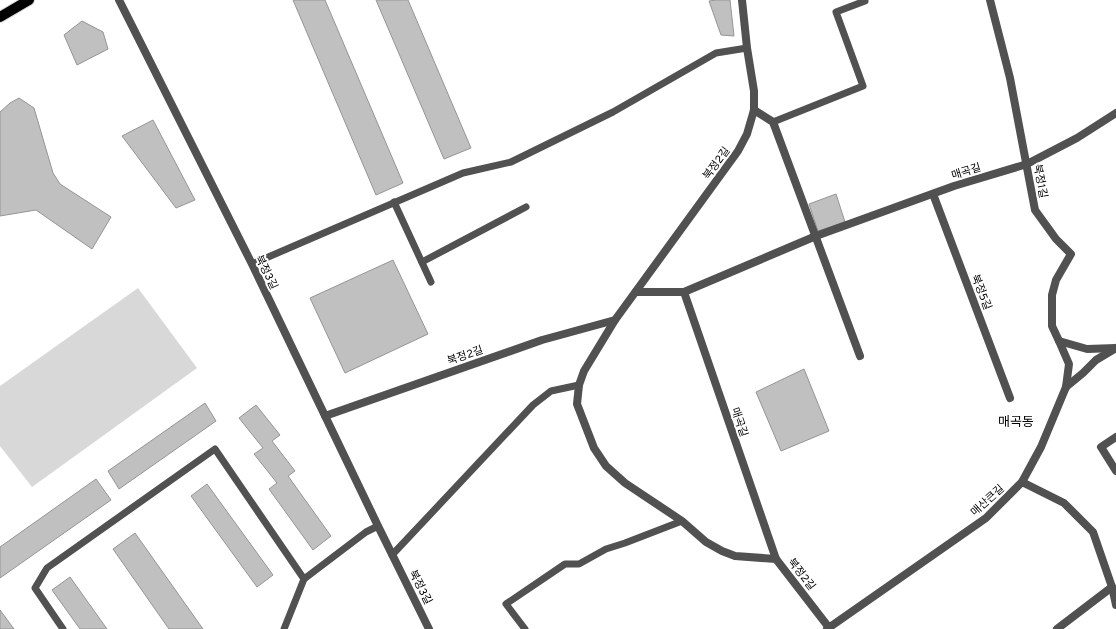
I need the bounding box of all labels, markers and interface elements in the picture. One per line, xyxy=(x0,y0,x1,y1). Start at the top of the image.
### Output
street label: 북정2길 xyxy=(700,144,733,183)
street label: 매곡길 xyxy=(950,161,983,183)
street label: 북정1길 xyxy=(1030,163,1050,199)
street label: 북정3길 xyxy=(252,253,280,292)
street label: 북정5길 xyxy=(968,272,994,312)
street label: 북정2길 xyxy=(446,343,485,369)
street label: 매곡길 xyxy=(727,406,751,439)
district label: 매곡동 xyxy=(998,415,1034,431)
street label: 매산큰길 xyxy=(968,482,1007,519)
street label: 북정2길 xyxy=(784,556,818,594)
street label: 북정3길 xyxy=(405,568,435,607)

